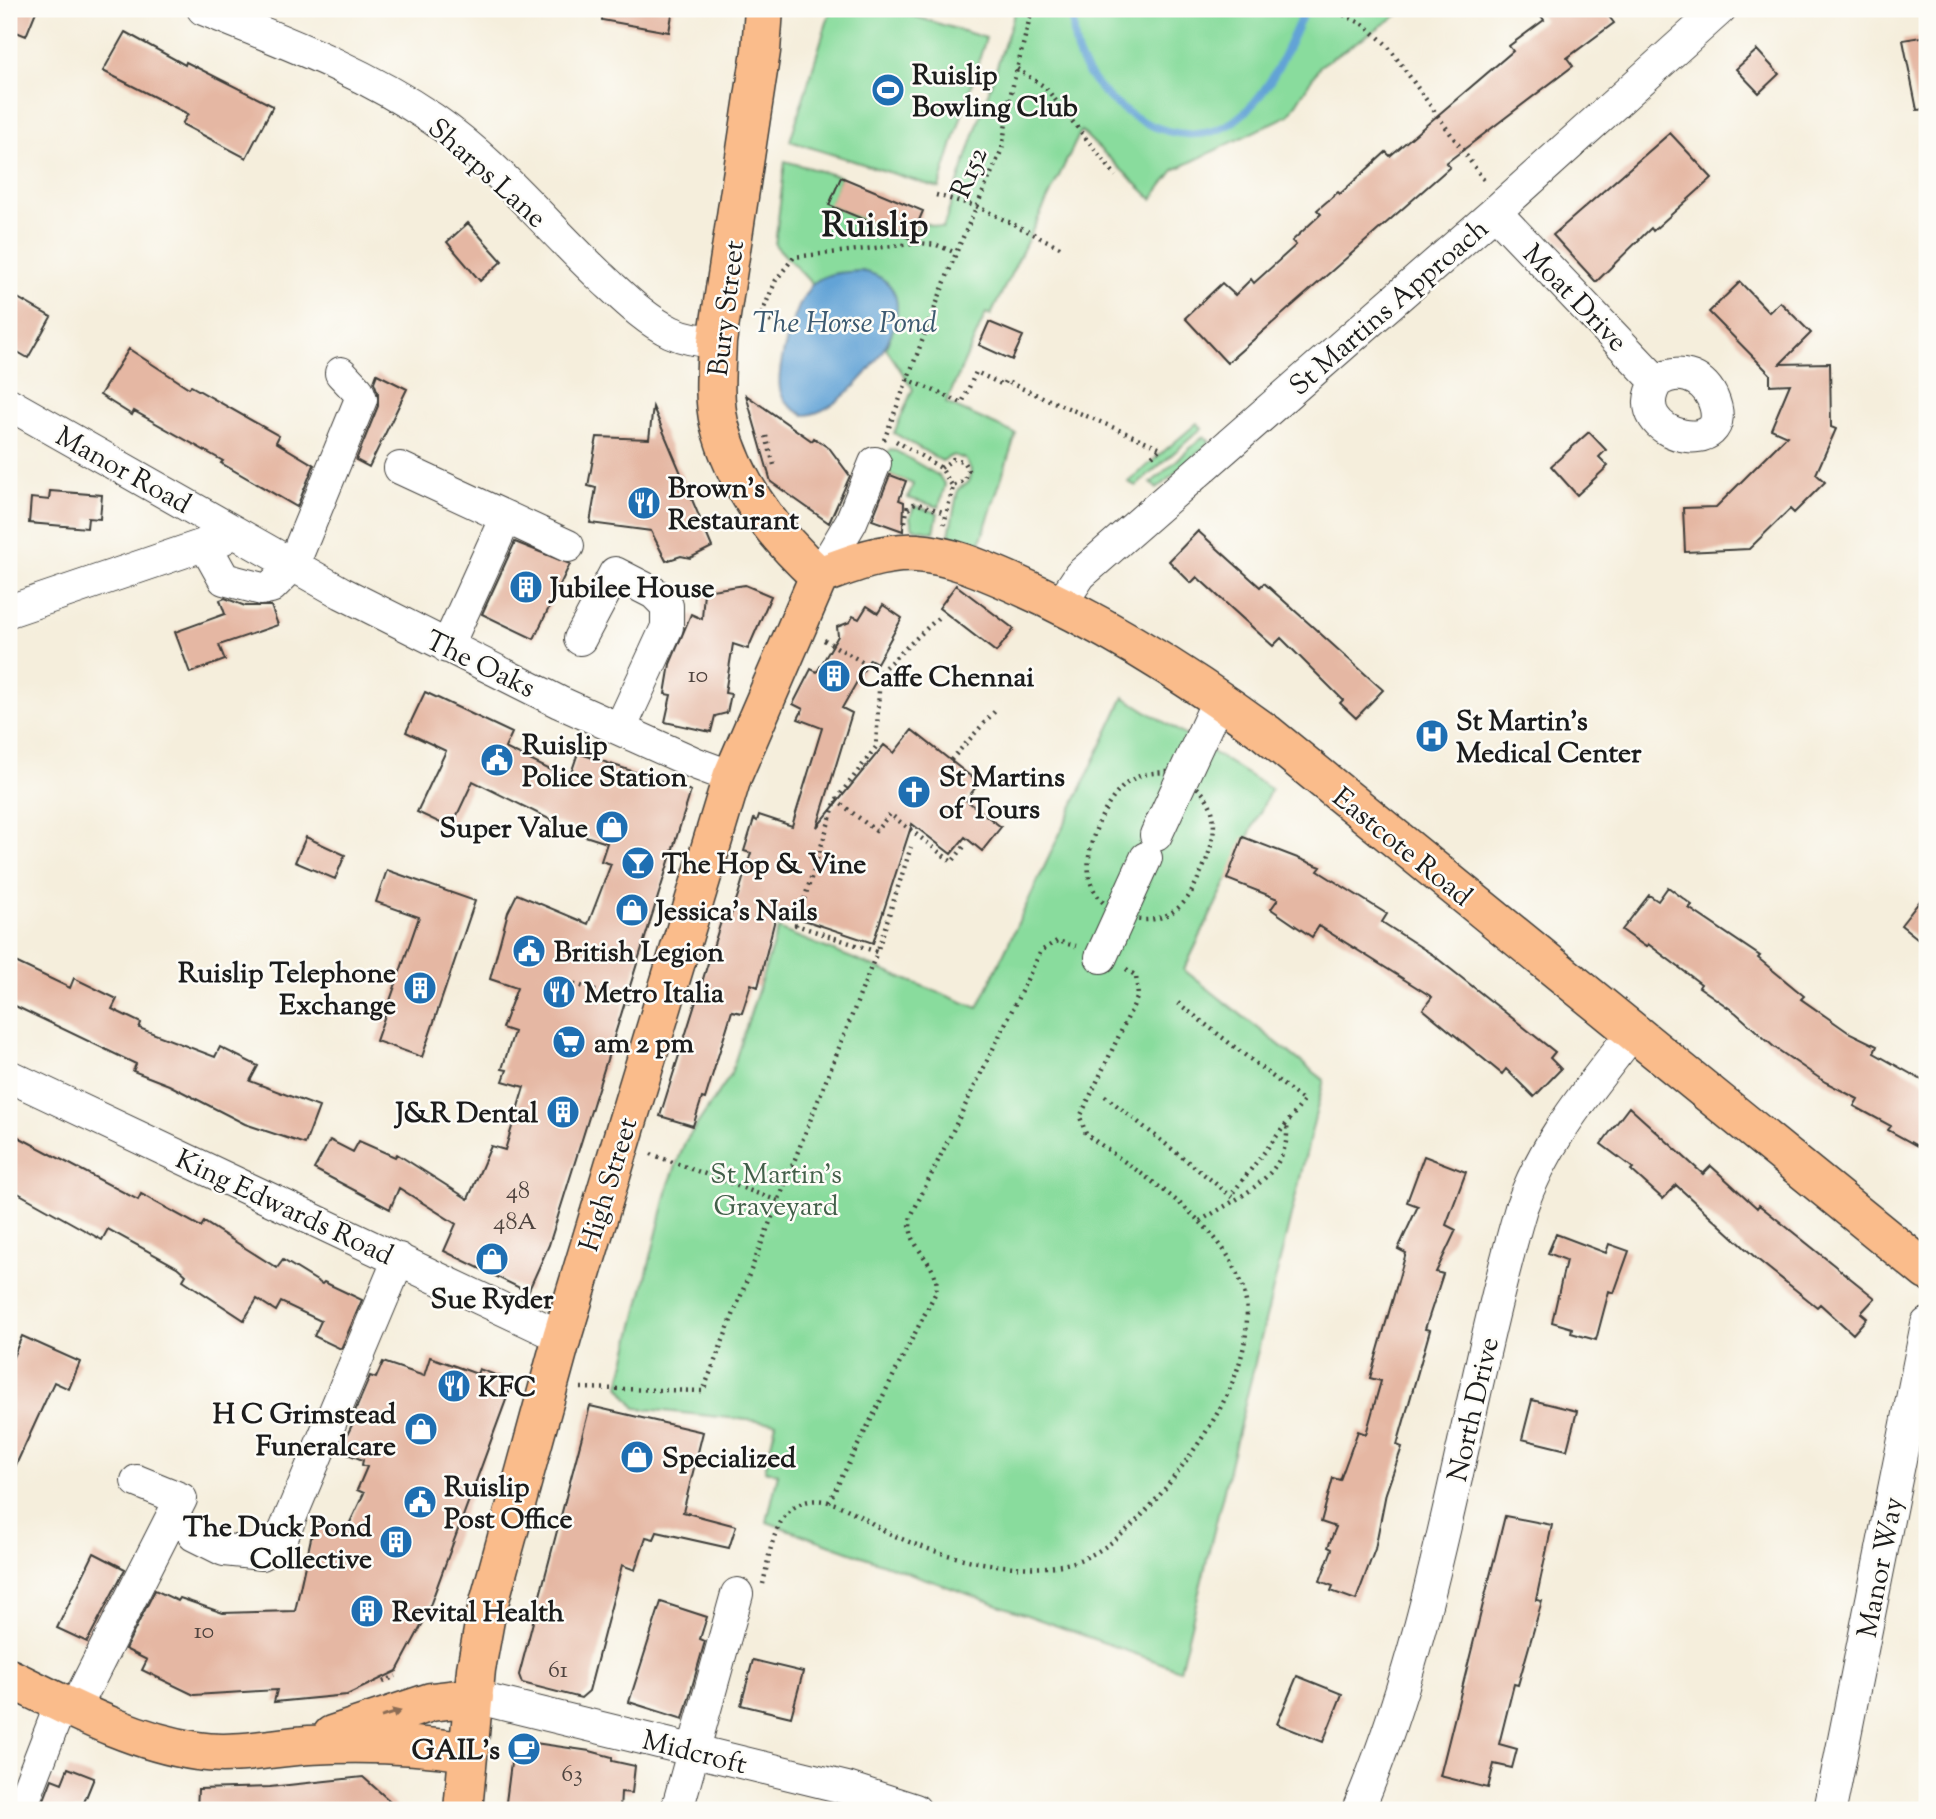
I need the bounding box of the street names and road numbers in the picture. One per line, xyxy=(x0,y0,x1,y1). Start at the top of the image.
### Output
street label: Sharps Lane xyxy=(418,110,554,239)
street label: R152 xyxy=(942,141,999,205)
street label: St Martins Approach xyxy=(1282,210,1498,406)
street label: Moat Drive xyxy=(1512,236,1636,362)
street label: Bury Street xyxy=(700,238,756,379)
street label: Manor Road xyxy=(47,418,198,525)
street label: The Oaks xyxy=(418,622,541,710)
street label: Eastcote Road xyxy=(1323,779,1480,917)
street label: High Street xyxy=(571,1112,649,1257)
street label: King Edwards Road xyxy=(168,1141,399,1277)
street label: North Drive xyxy=(1439,1333,1511,1486)
street label: Manor Way xyxy=(1849,1494,1915,1641)
street label: Midcroft xyxy=(638,1722,751,1786)

